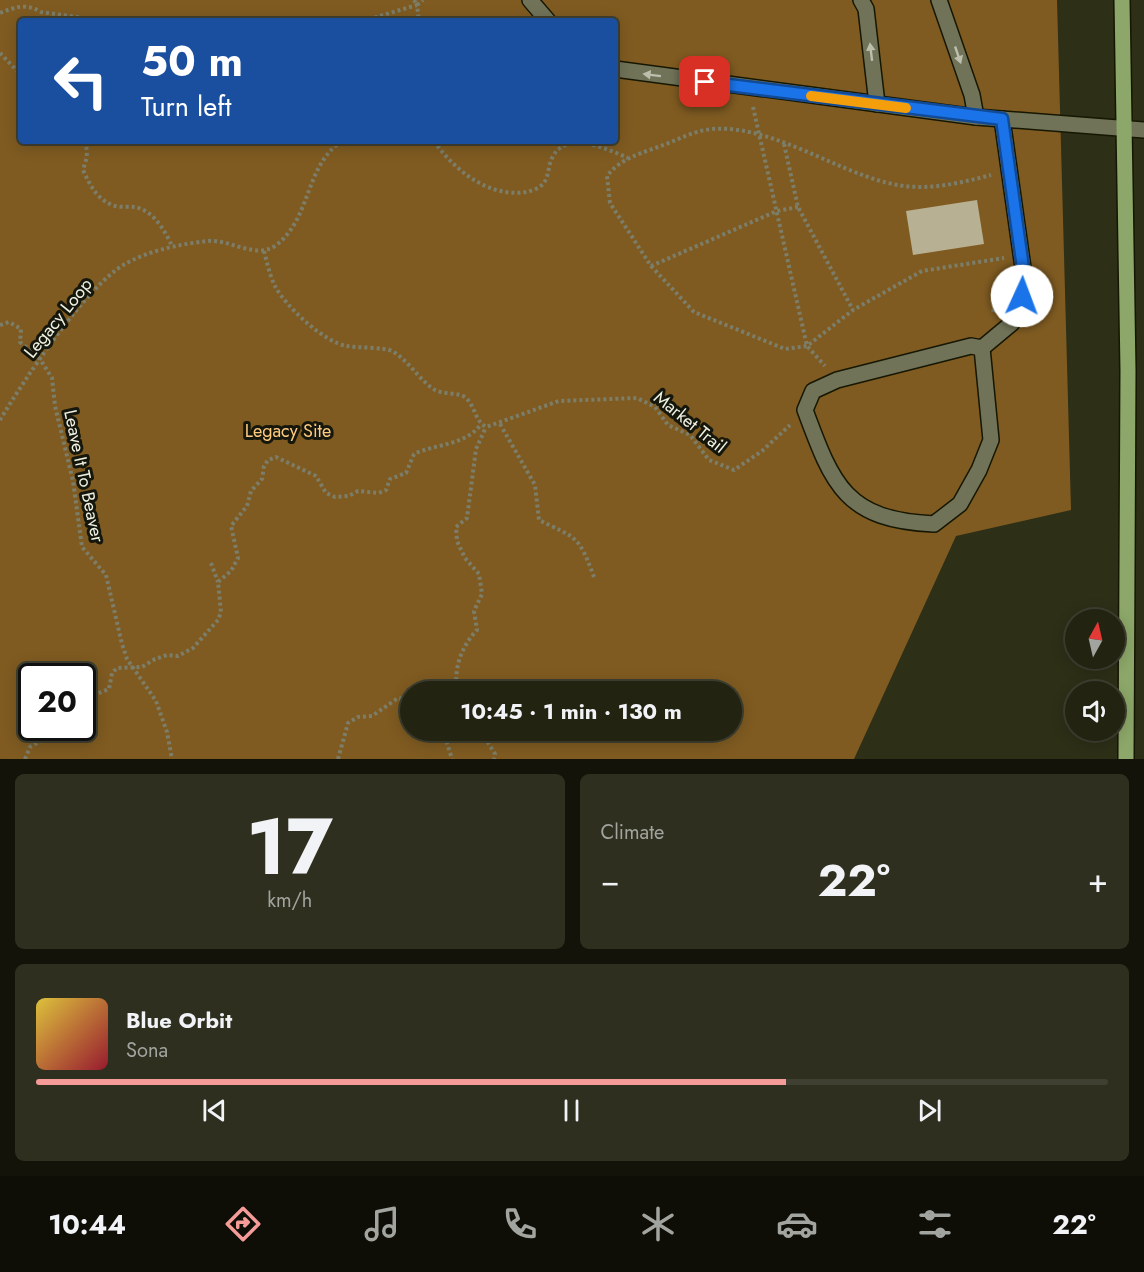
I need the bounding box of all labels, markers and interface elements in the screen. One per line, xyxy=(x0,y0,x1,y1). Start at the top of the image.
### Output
text: 50 m xyxy=(141,31,243,92)
icon: left xyxy=(42,42,120,120)
one-way arrow xyxy=(866,42,875,61)
one-way arrow xyxy=(954,46,964,64)
pin xyxy=(679,56,730,107)
icon: arrive xyxy=(688,65,721,98)
one-way arrow xyxy=(642,70,661,80)
text: Turn left xyxy=(141,87,231,126)
position arrow xyxy=(990,264,1054,328)
street label: Legacy Loop xyxy=(18,272,98,364)
street label: Market Trail xyxy=(648,385,732,459)
street label: Leave It To Beaver xyxy=(57,407,111,546)
park label: Legacy Site xyxy=(245,418,331,444)
north arrow xyxy=(1065,609,1125,669)
map controls xyxy=(1065,609,1125,741)
speed limit sign: 20 xyxy=(18,663,96,741)
button: sound xyxy=(1065,681,1125,741)
text: 10:45 · 1 min · 130 m xyxy=(460,695,682,727)
text: 17 xyxy=(246,791,333,903)
text: Climate xyxy=(601,818,664,847)
text: 22° xyxy=(818,848,890,913)
text: − xyxy=(601,857,620,904)
text: + xyxy=(1088,857,1108,904)
text: km/h xyxy=(267,886,312,915)
text: Blue Orbit xyxy=(126,1004,232,1036)
text: Sona xyxy=(126,1036,168,1065)
icon: previous xyxy=(198,1094,231,1127)
icon: pause xyxy=(555,1094,588,1127)
icon: next xyxy=(913,1094,946,1127)
icon: directions xyxy=(222,1203,264,1245)
icon: music xyxy=(361,1203,403,1245)
icon: phone xyxy=(499,1203,541,1245)
icon: climate xyxy=(637,1203,679,1245)
icon: car xyxy=(776,1203,818,1245)
icon: filters xyxy=(914,1203,956,1245)
text: 10:44 xyxy=(48,1205,126,1244)
text: 22° xyxy=(1052,1205,1096,1244)

